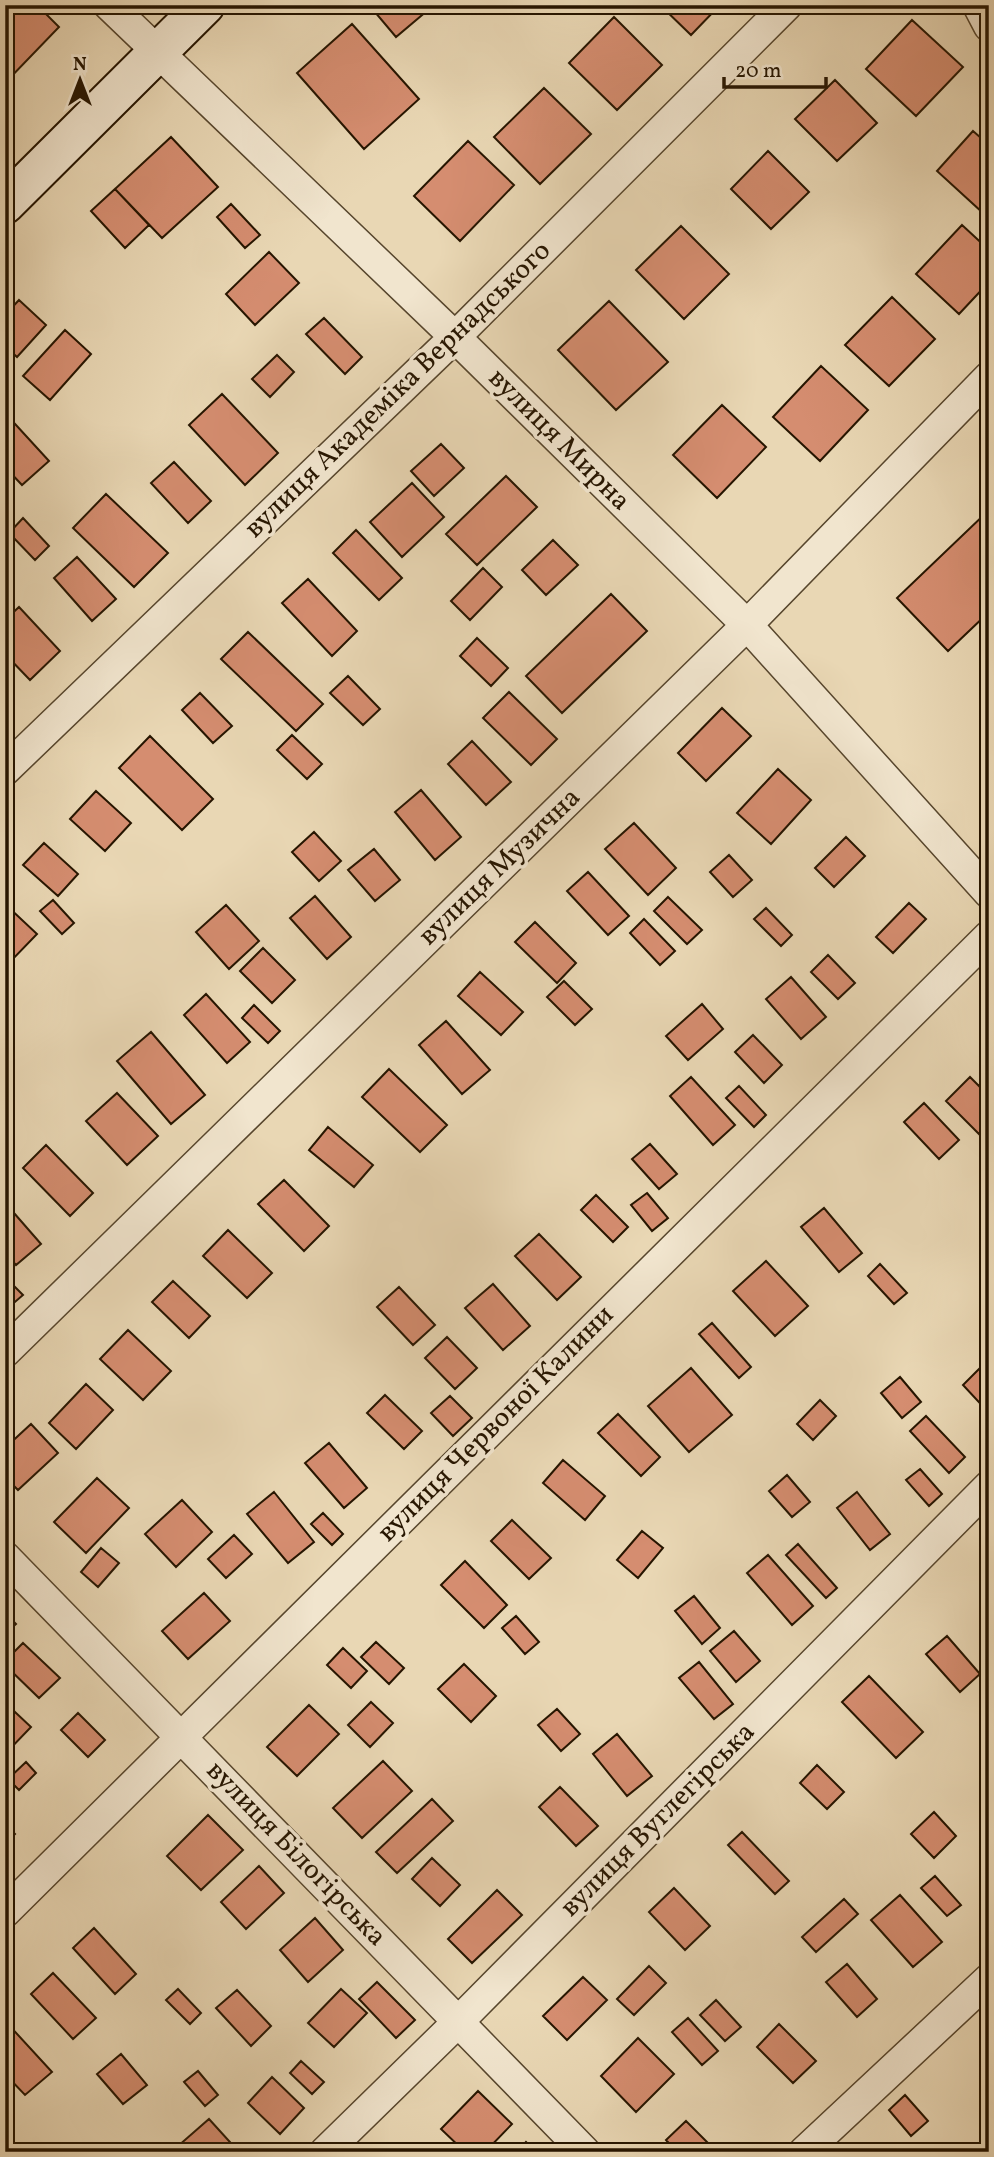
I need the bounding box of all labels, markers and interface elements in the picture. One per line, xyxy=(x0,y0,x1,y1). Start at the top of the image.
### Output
north arrow xyxy=(46,46,116,116)
scale bar xyxy=(724,46,826,90)
text: N xyxy=(73,52,87,78)
text: 20 m xyxy=(735,57,781,86)
street label: вулиця Академіка Вернадського xyxy=(236,233,560,547)
street label: вулиця Мирна xyxy=(479,360,639,520)
street label: вулиця Музична xyxy=(410,779,590,955)
street label: вулиця Червоної Калини xyxy=(369,1297,623,1551)
street label: вулиця Вуглегірська xyxy=(552,1714,764,1926)
street label: вулиця Білогірська xyxy=(197,1752,395,1956)

